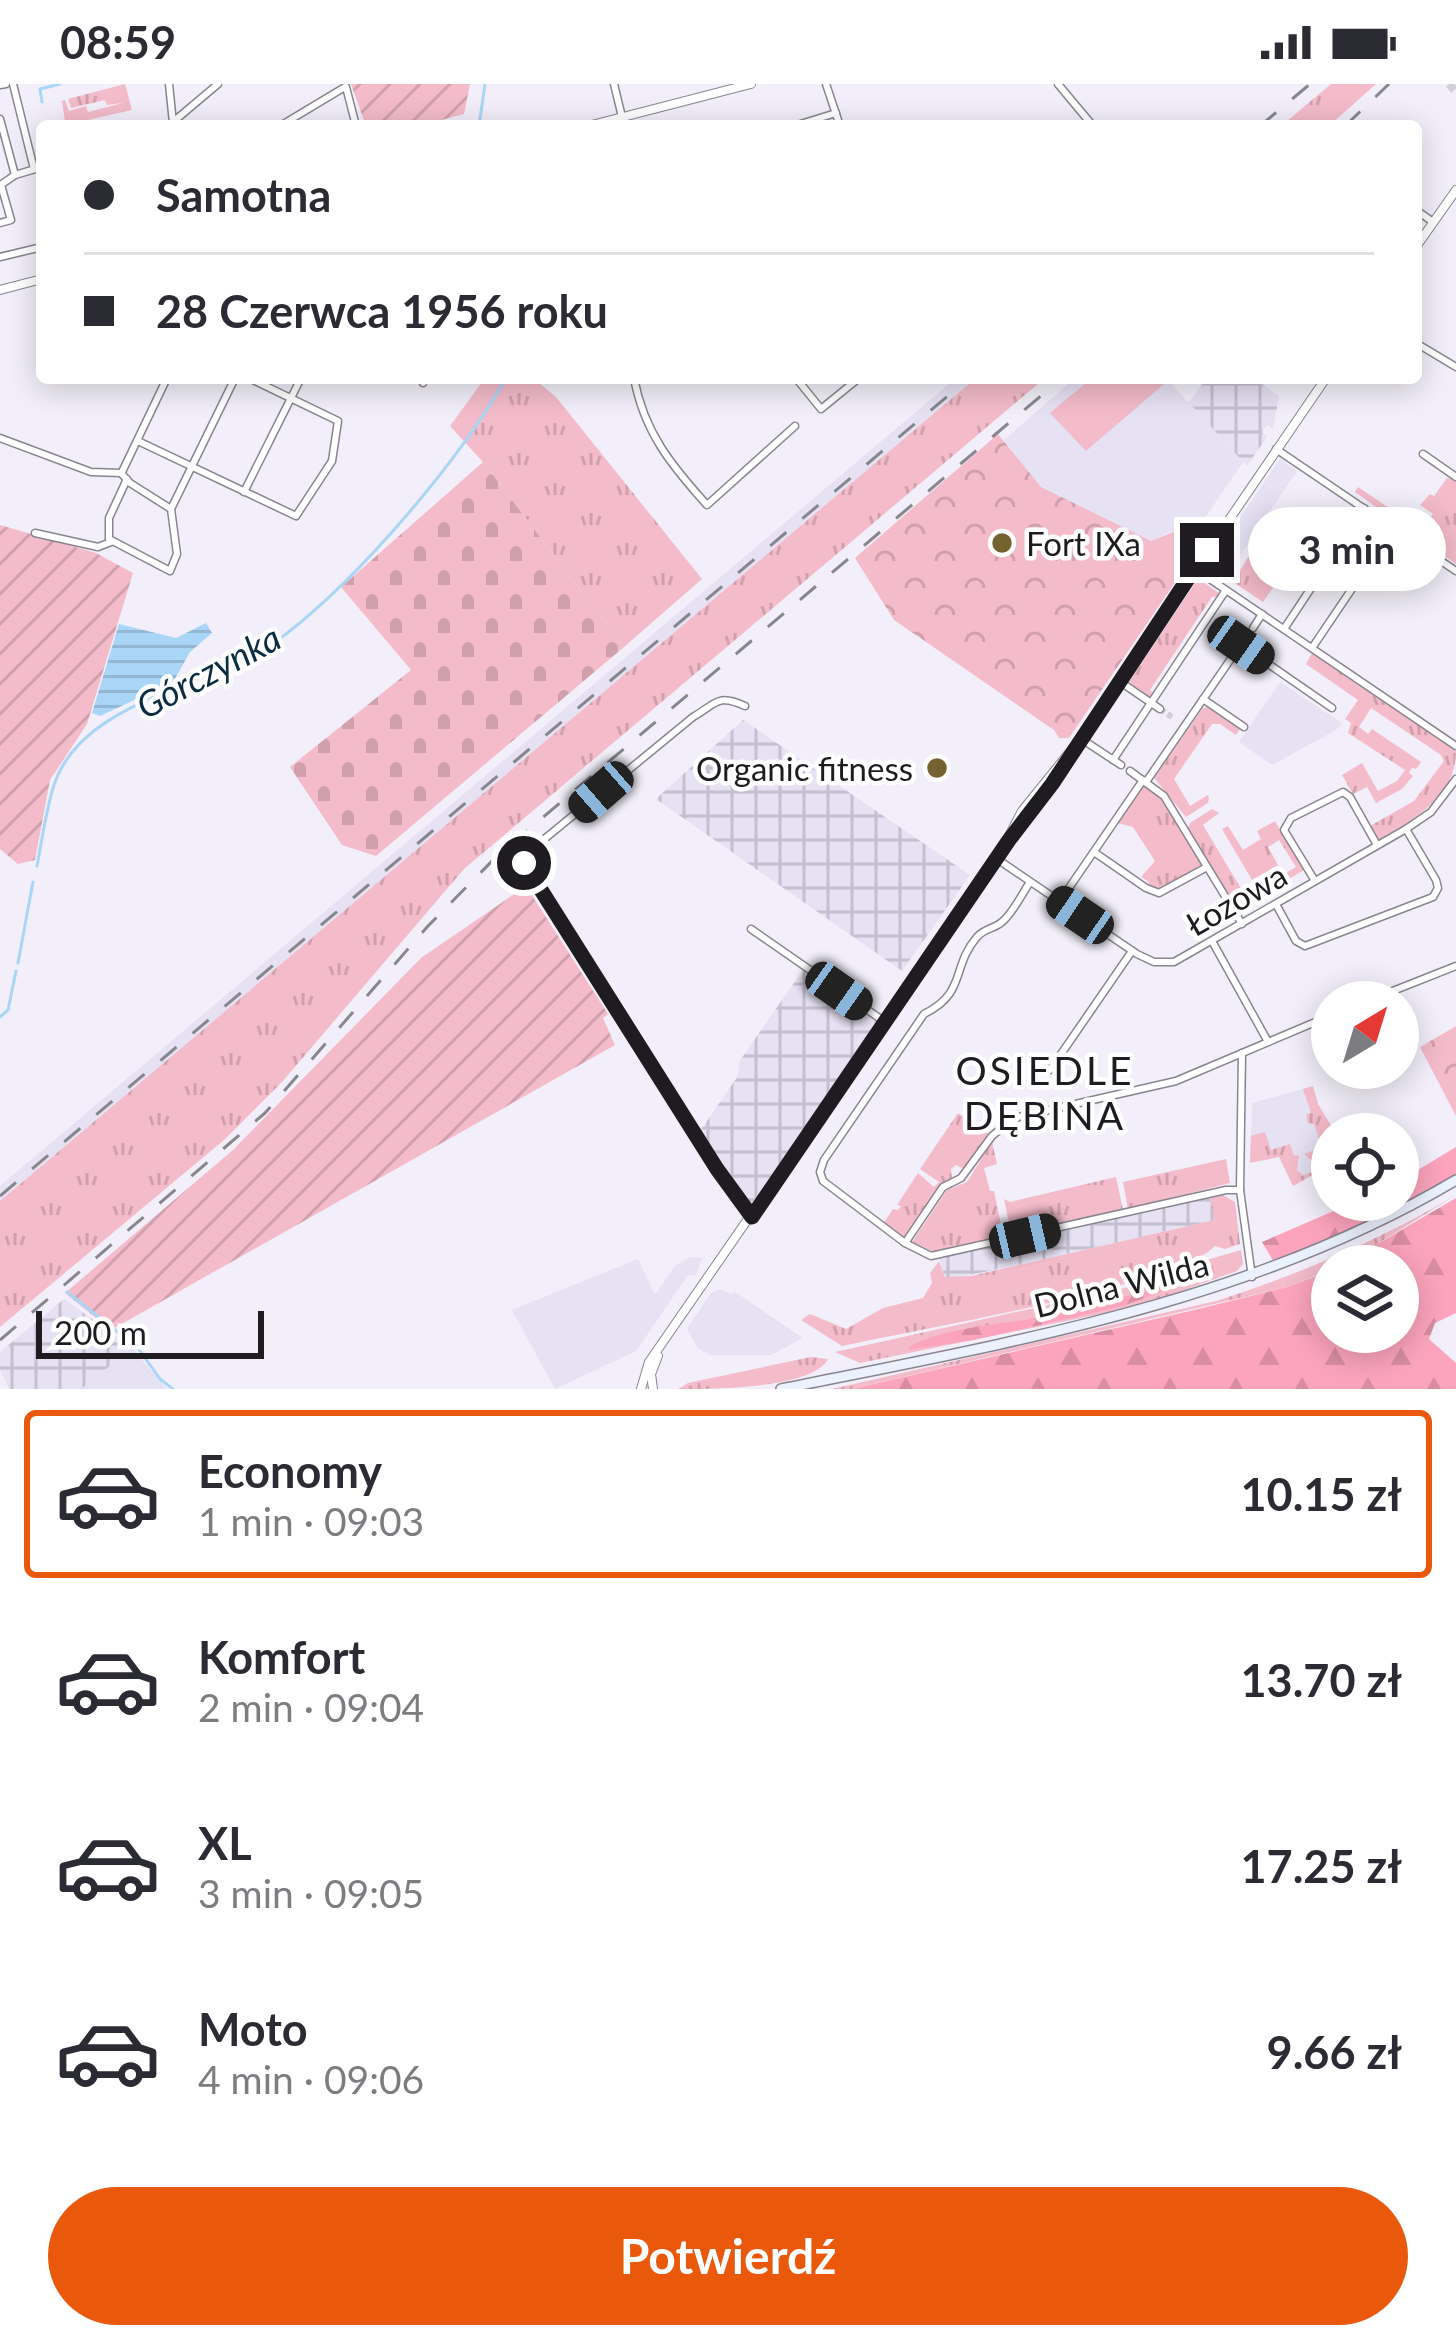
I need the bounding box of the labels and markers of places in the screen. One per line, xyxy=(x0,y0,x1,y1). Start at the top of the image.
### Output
place label: Fort IXa xyxy=(1026,523,1141,563)
marker: Fort IXa xyxy=(989,530,1015,556)
place label: Organic fitness xyxy=(696,748,913,788)
marker: Organic fitness xyxy=(924,755,950,781)

